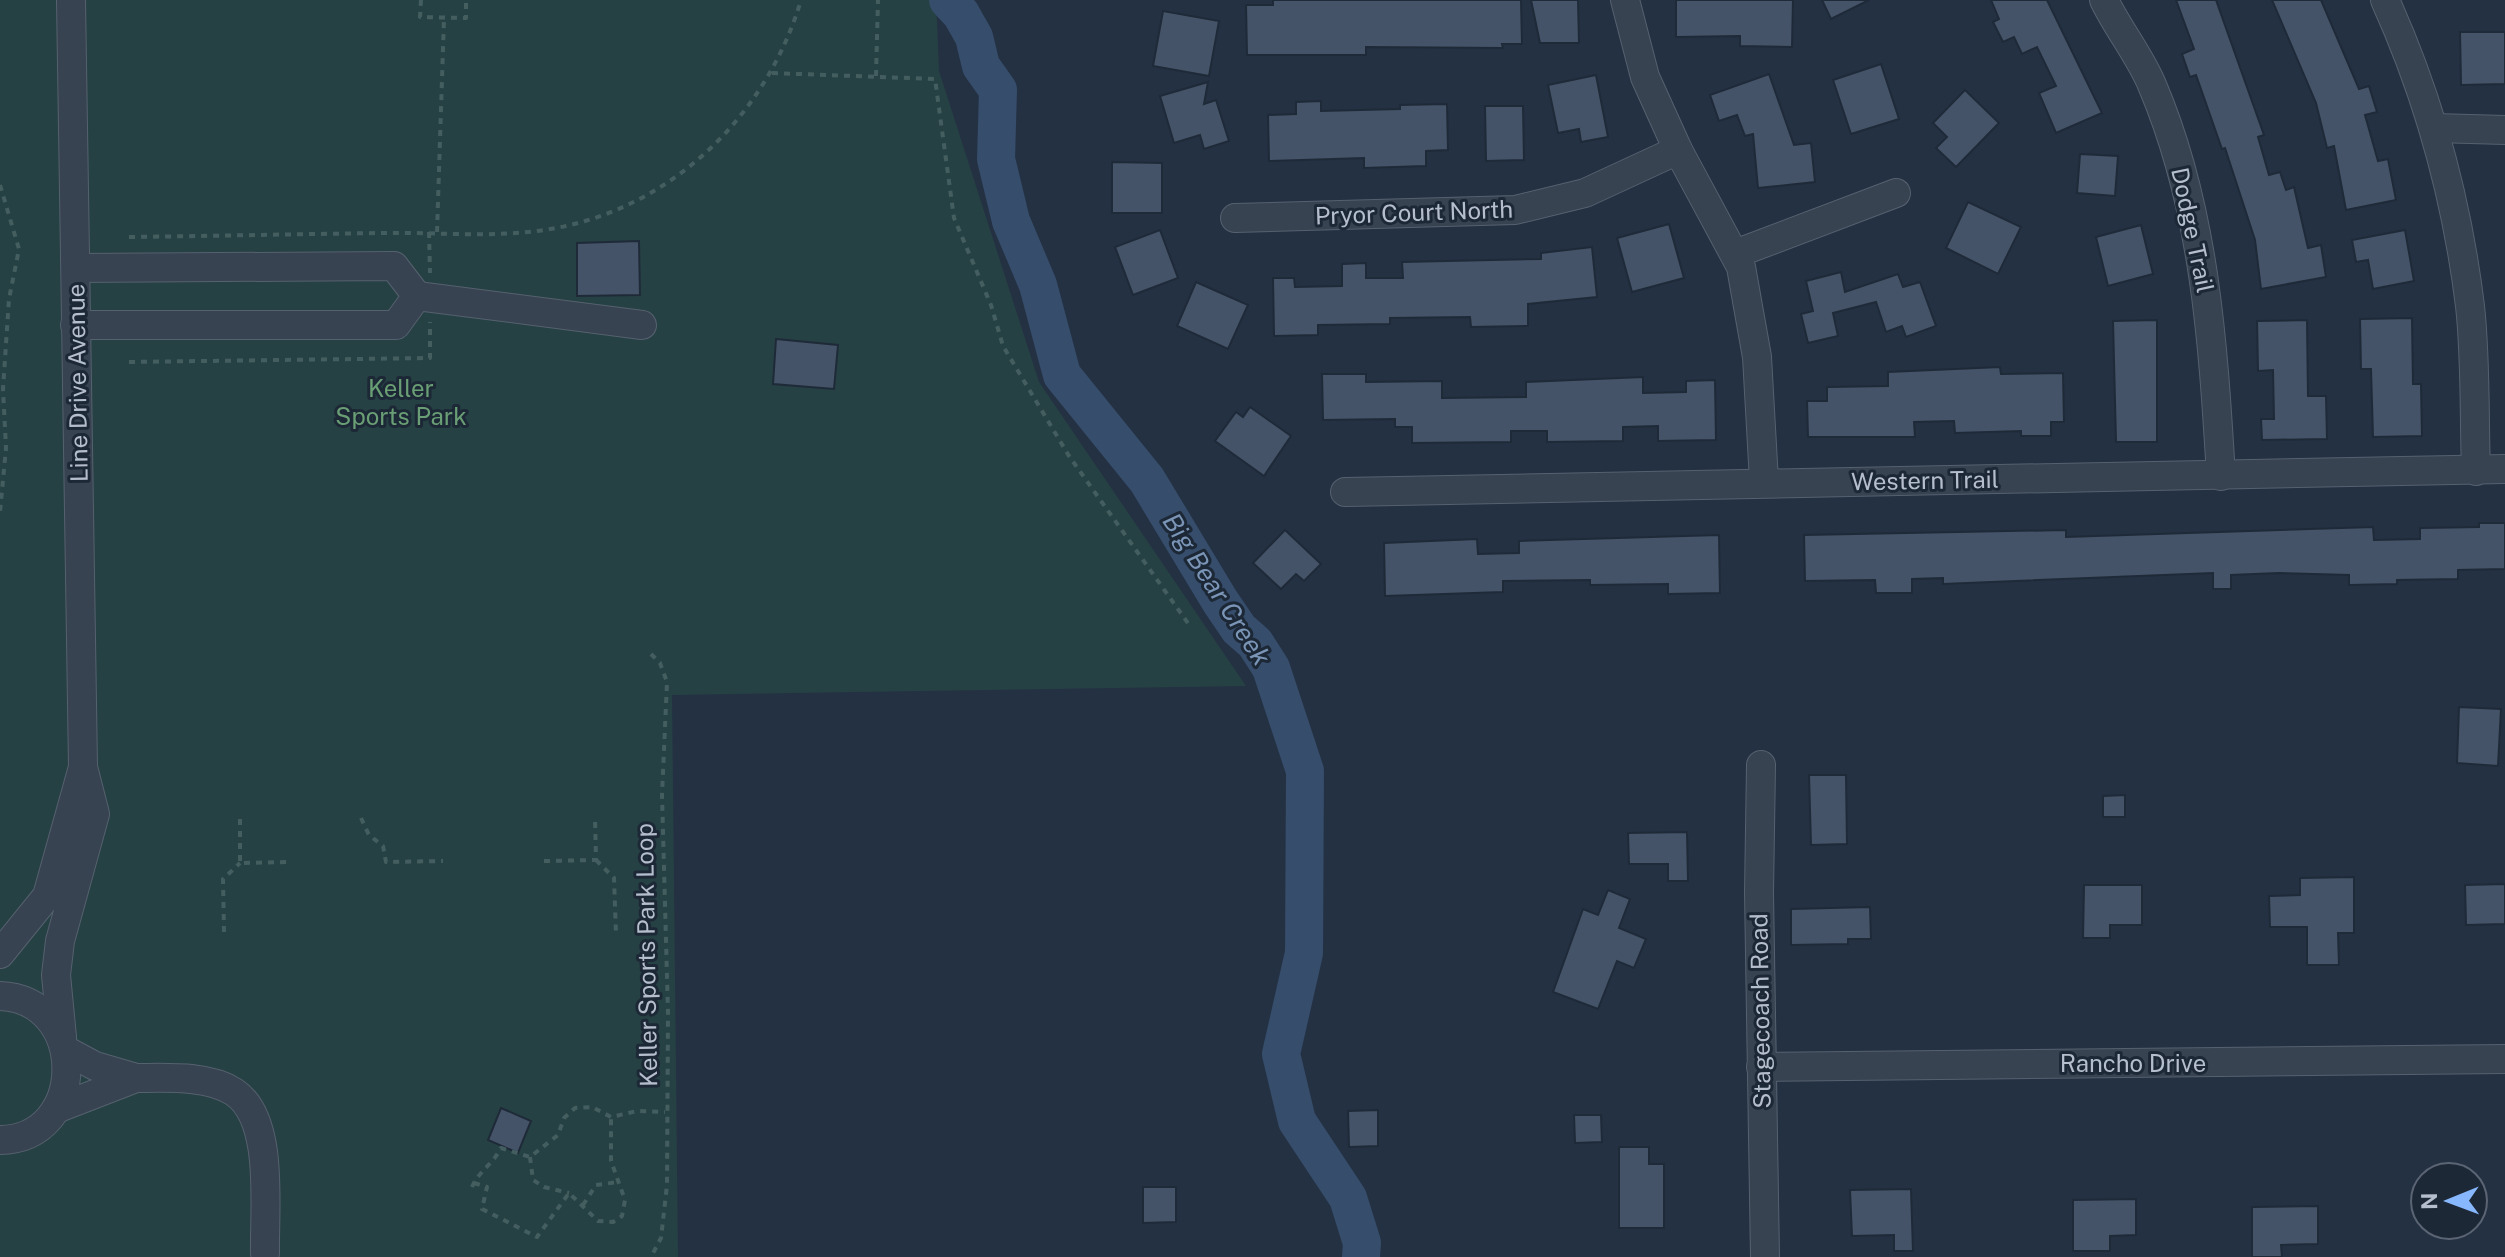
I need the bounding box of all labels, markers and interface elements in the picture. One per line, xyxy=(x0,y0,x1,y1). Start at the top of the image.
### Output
street label: Dodge Trail xyxy=(2166,165,2220,295)
street label: Pryor Court North xyxy=(1314,195,1514,229)
street label: Line Drive Avenue xyxy=(61,283,93,483)
park label: Keller Sports Park xyxy=(335,374,467,430)
street label: Western Trail xyxy=(1851,465,1999,495)
water label: Big Bear Creek xyxy=(1156,507,1278,671)
street label: Keller Sports Park Loop xyxy=(630,823,662,1087)
street label: Stagecoach Road xyxy=(1744,913,1776,1109)
street label: Rancho Drive xyxy=(2060,1049,2206,1077)
north arrow xyxy=(2409,1161,2489,1241)
text: N xyxy=(2416,1193,2442,1210)

